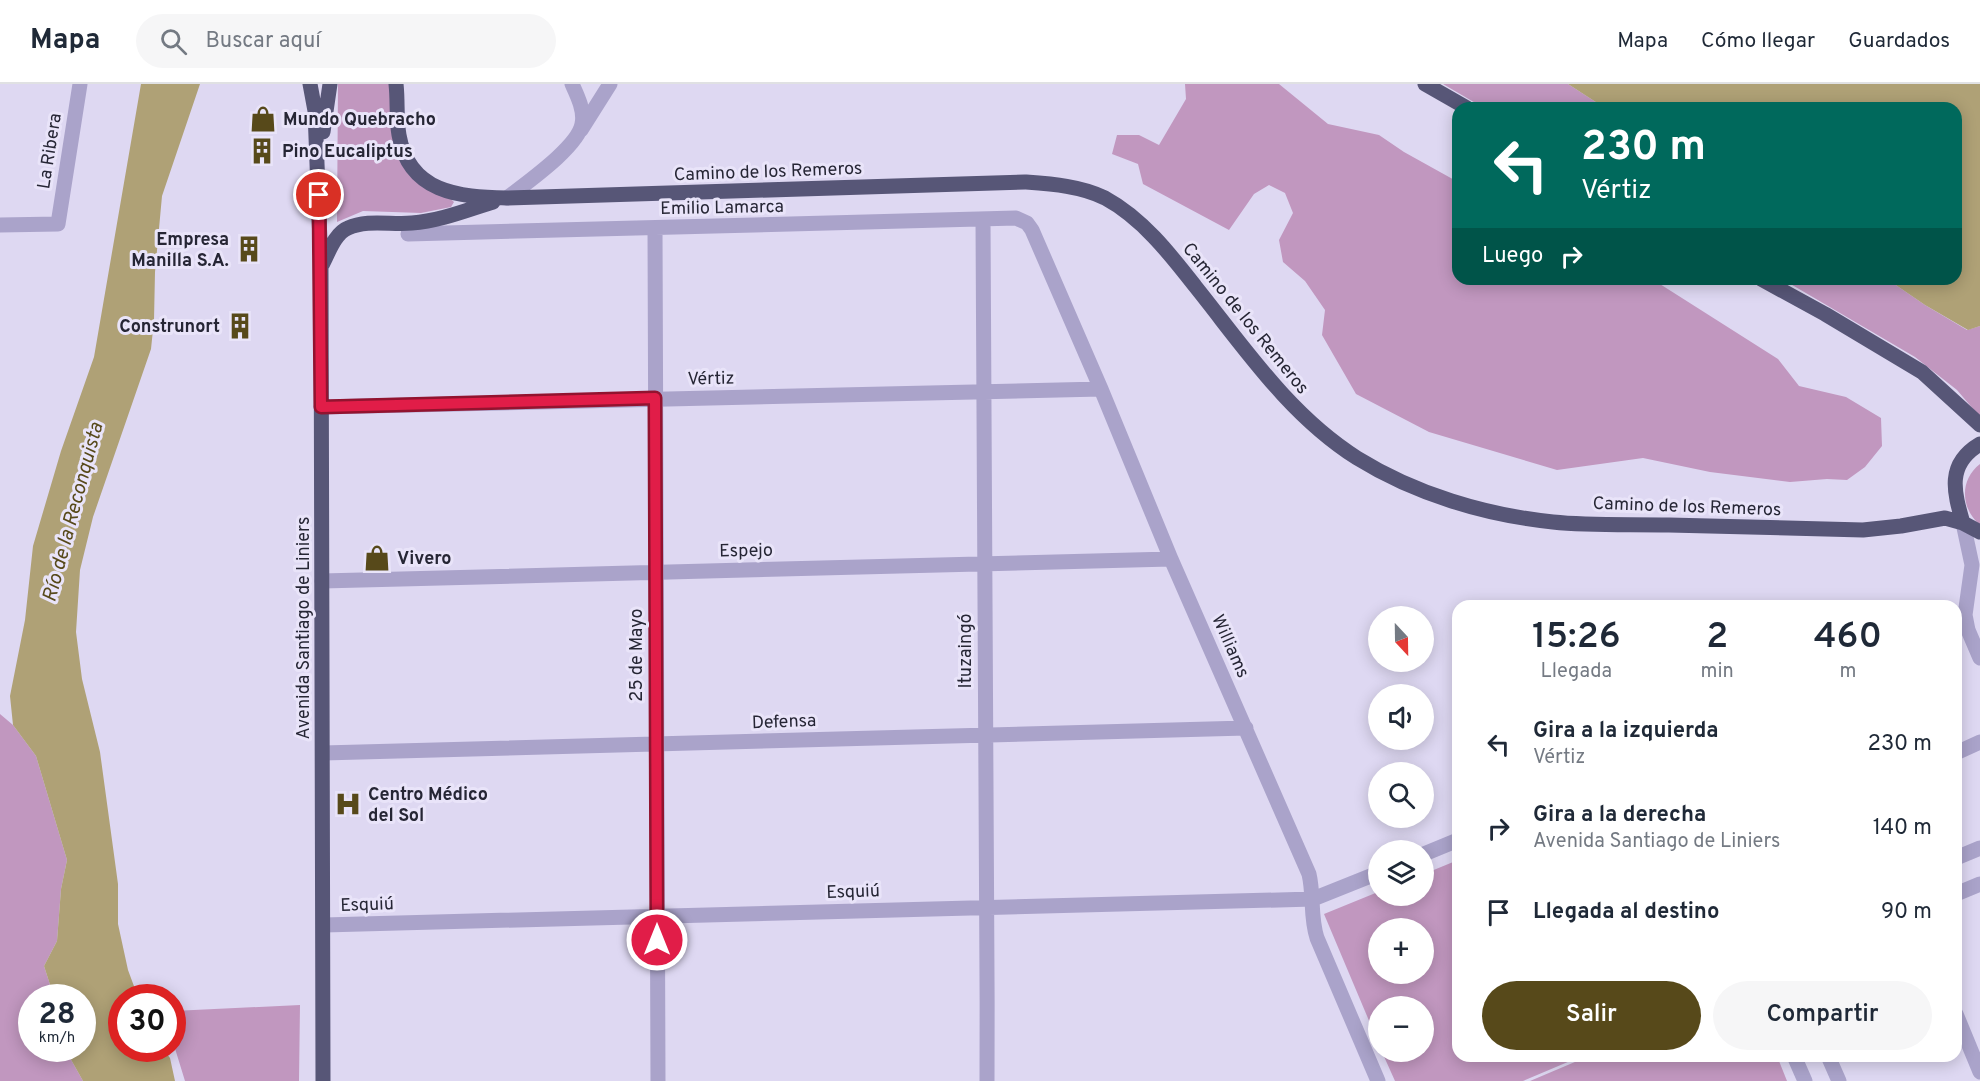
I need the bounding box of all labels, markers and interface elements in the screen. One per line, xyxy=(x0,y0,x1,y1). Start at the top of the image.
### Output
search box xyxy=(136,14,556,68)
text: Mapa xyxy=(30,23,100,59)
icon: search xyxy=(157,25,190,58)
text: Buscar aquí xyxy=(205,28,321,55)
text: Mapa xyxy=(1617,28,1668,55)
text: Cómo llegar xyxy=(1701,28,1815,55)
text: Guardados xyxy=(1848,28,1950,55)
shop icon: Mundo Quebracho xyxy=(248,104,278,134)
place label: Mundo Quebracho xyxy=(283,109,436,132)
street label: La Ribera xyxy=(33,112,68,191)
text: 230 m xyxy=(1581,122,1706,175)
icon: left xyxy=(1482,126,1560,204)
building icon: Pino Eucaliptus xyxy=(247,136,277,166)
place label: Pino Eucaliptus xyxy=(282,141,413,164)
street label: Camino de los Remeros xyxy=(673,158,863,187)
pin xyxy=(293,169,344,220)
text: Vértiz xyxy=(1581,174,1652,208)
icon: arrive xyxy=(302,178,335,211)
street label: Emilio Lamarca xyxy=(660,196,784,221)
place label: Empresa Manilla S.A. xyxy=(131,229,229,273)
building icon: Empresa Manilla S.A. xyxy=(234,234,264,264)
street label: Camino de los Remeros xyxy=(1177,238,1313,400)
icon: right xyxy=(1555,240,1588,273)
text: Luego xyxy=(1482,243,1543,270)
building icon: Construnort xyxy=(225,311,255,341)
place label: Construnort xyxy=(119,316,220,339)
street label: Vértiz xyxy=(687,368,735,391)
water label: Río de la Reconquista xyxy=(37,419,111,605)
street label: Camino de los Remeros xyxy=(1592,493,1782,522)
street label: Avenida Santiago de Liniers xyxy=(293,517,316,739)
street label: Espejo xyxy=(719,540,773,563)
shop icon: Vivero xyxy=(362,543,392,573)
place label: Vivero xyxy=(397,548,452,571)
north arrow xyxy=(1368,606,1434,672)
map controls xyxy=(1368,606,1434,1062)
street label: 25 de Mayo xyxy=(626,608,649,702)
street label: Williams xyxy=(1205,611,1254,682)
street label: Ituzaingó xyxy=(955,613,978,689)
text: 15:26 xyxy=(1532,615,1621,661)
text: 2 xyxy=(1706,615,1728,661)
text: 460 xyxy=(1814,615,1882,661)
text: Llegada xyxy=(1540,659,1612,685)
text: min xyxy=(1701,659,1734,685)
text: m xyxy=(1839,659,1856,685)
button: sound xyxy=(1368,684,1434,750)
street label: Defensa xyxy=(751,710,817,735)
text: Gira a la izquierda xyxy=(1533,718,1719,745)
icon: left xyxy=(1482,728,1515,761)
text: 230 m xyxy=(1868,731,1932,758)
text: Vértiz xyxy=(1533,745,1585,771)
button: search xyxy=(1368,762,1434,828)
place label: Centro Médico del Sol xyxy=(368,784,488,828)
hospital icon: Centro Médico del Sol xyxy=(333,789,363,819)
text: Gira a la derecha xyxy=(1533,802,1706,829)
icon: right xyxy=(1482,812,1515,845)
text: 140 m xyxy=(1873,815,1932,842)
text: Avenida Santiago de Liniers xyxy=(1533,829,1781,855)
button: layers xyxy=(1368,840,1434,906)
street label: Esquiú xyxy=(826,880,880,905)
street label: Esquiú xyxy=(340,893,394,918)
icon: arrive xyxy=(1482,896,1515,929)
text: Llegada al destino xyxy=(1533,899,1719,926)
text: 90 m xyxy=(1881,899,1932,926)
position arrow xyxy=(625,908,689,972)
button: + xyxy=(1368,918,1434,984)
button: Salir xyxy=(1482,981,1701,1050)
button: Compartir xyxy=(1713,981,1932,1050)
speed limit sign: 30 xyxy=(108,984,186,1062)
button: − xyxy=(1368,996,1434,1062)
text: 28 xyxy=(38,997,76,1034)
text: km/h xyxy=(39,1029,75,1048)

